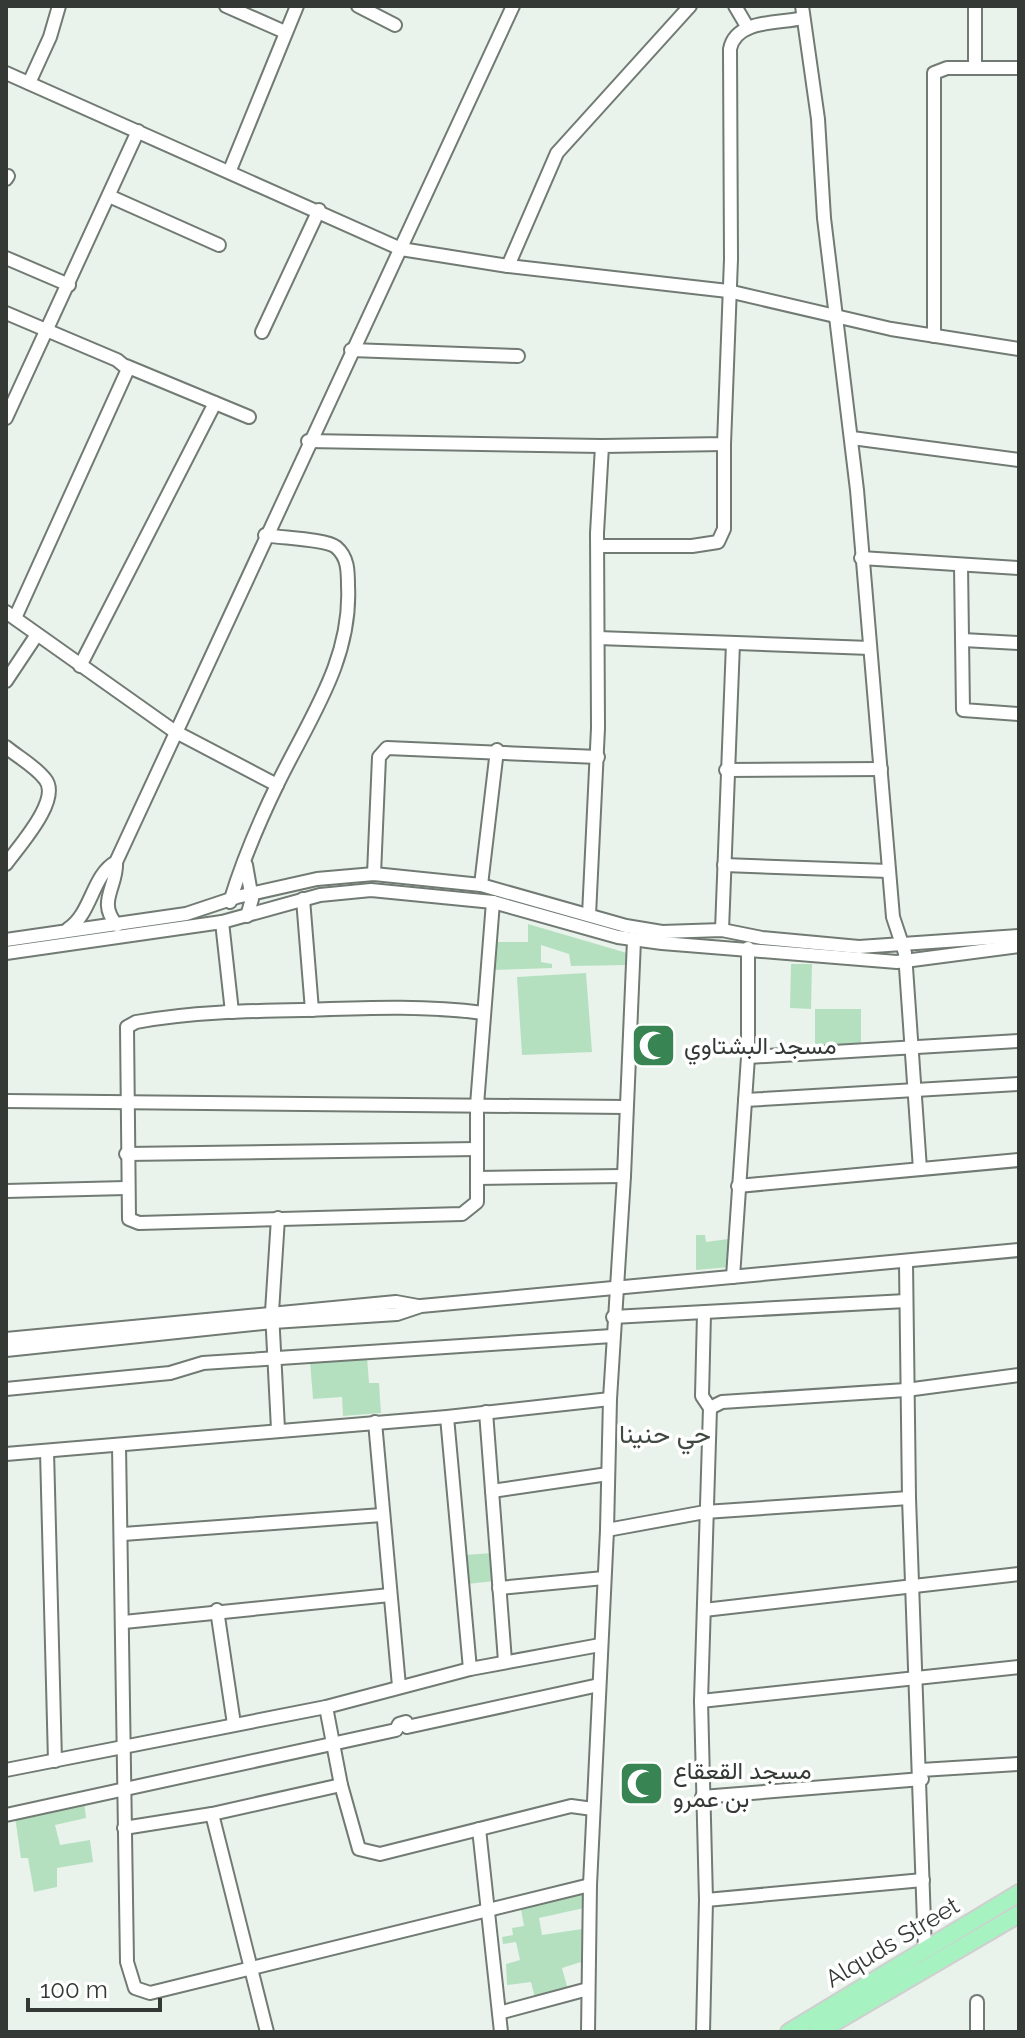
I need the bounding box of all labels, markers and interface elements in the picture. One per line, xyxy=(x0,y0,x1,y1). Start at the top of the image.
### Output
mosque icon: مسجد البشتاوي xyxy=(629,1021,677,1069)
place label: مسجد البشتاوي xyxy=(684,1031,836,1065)
district label: حي حنينا xyxy=(619,1419,711,1455)
place label: مسجد القعقاع بن عمرو xyxy=(673,1756,811,1814)
mosque icon: مسجد القعقاع بن عمرو xyxy=(618,1760,666,1808)
street label: Alquds Street xyxy=(820,1891,964,1993)
scale bar xyxy=(28,1962,160,2012)
text: 100 m xyxy=(40,1975,108,2004)

